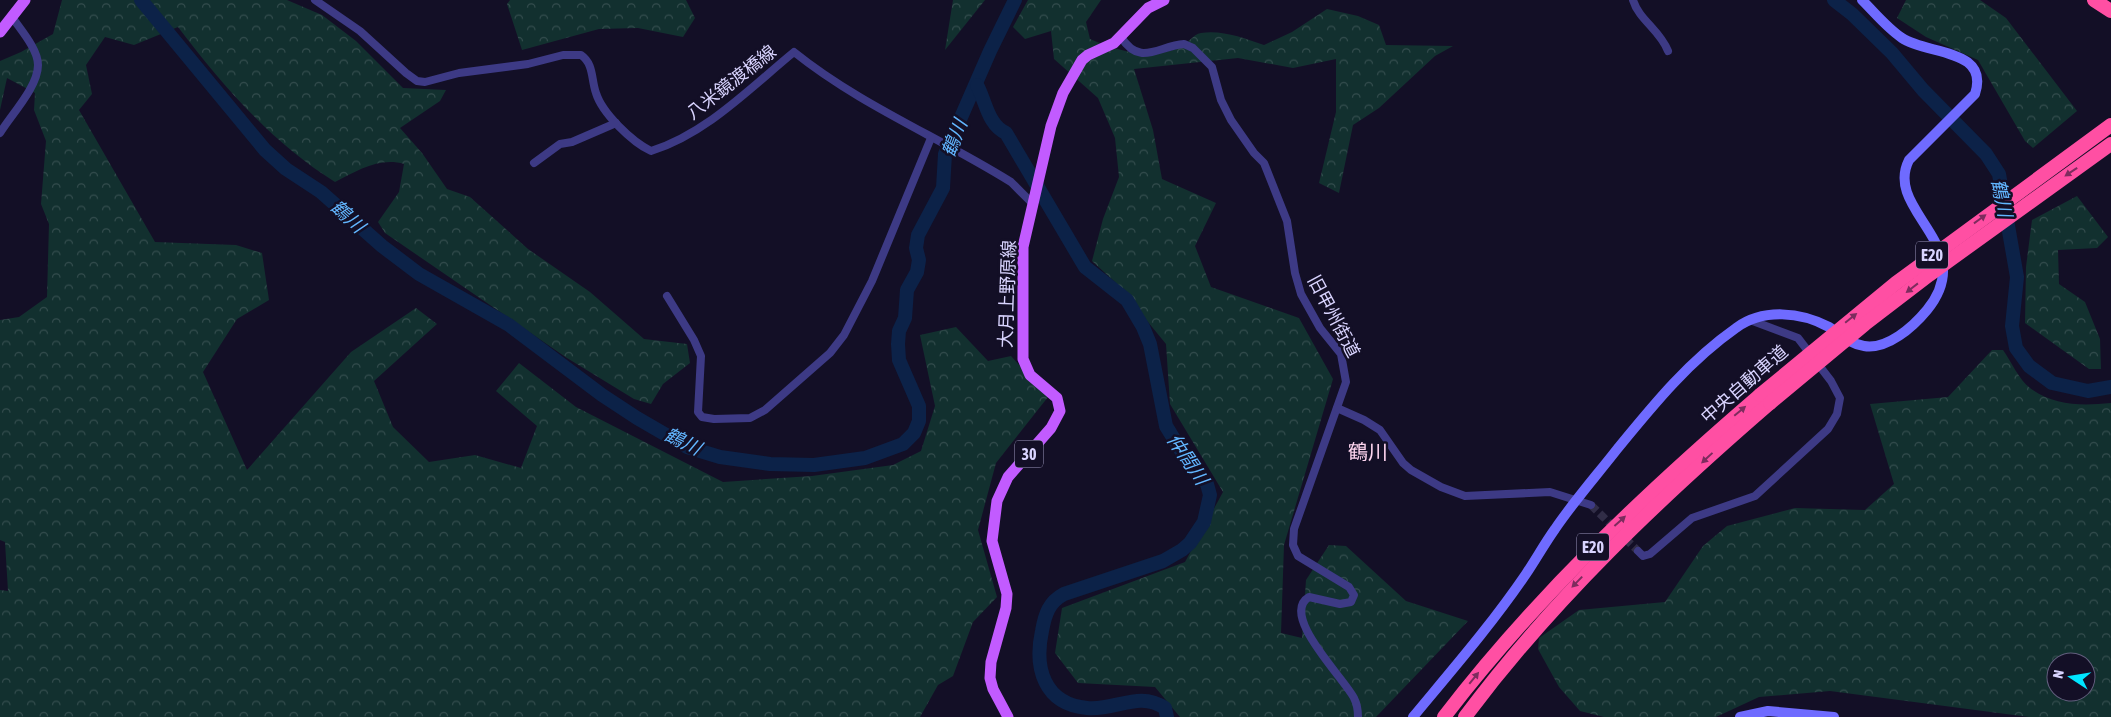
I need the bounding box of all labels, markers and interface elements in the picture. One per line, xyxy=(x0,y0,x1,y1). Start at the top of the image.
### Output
street label: 八米鏡渡橋線 xyxy=(682,40,780,124)
water label: 鶴川 xyxy=(937,114,972,160)
one-way arrow xyxy=(2064,167,2078,177)
water label: 鶴川 xyxy=(1987,177,2017,221)
water label: 鶴川 xyxy=(327,195,371,238)
one-way arrow xyxy=(1973,214,1987,224)
street label: 大月上野原線 xyxy=(995,240,1019,348)
road number: E20 xyxy=(1916,242,1948,268)
street label: 旧甲州街道 xyxy=(1304,271,1364,361)
one-way arrow xyxy=(1905,283,1918,294)
one-way arrow xyxy=(1844,313,1857,324)
street label: 中央自動車道 xyxy=(1696,341,1792,427)
one-way arrow xyxy=(1734,406,1747,417)
water label: 鶴川 xyxy=(661,423,707,460)
water label: 仲間川 xyxy=(1163,429,1214,490)
road number: 30 xyxy=(1015,440,1043,468)
district label: 鶴川 xyxy=(1348,440,1388,463)
one-way arrow xyxy=(1702,452,1714,464)
one-way arrow xyxy=(1614,515,1626,527)
road number: E20 xyxy=(1577,534,1609,560)
one-way arrow xyxy=(1571,576,1583,588)
north arrow xyxy=(2046,652,2096,702)
text: N xyxy=(2050,669,2067,680)
one-way arrow xyxy=(1469,672,1480,685)

